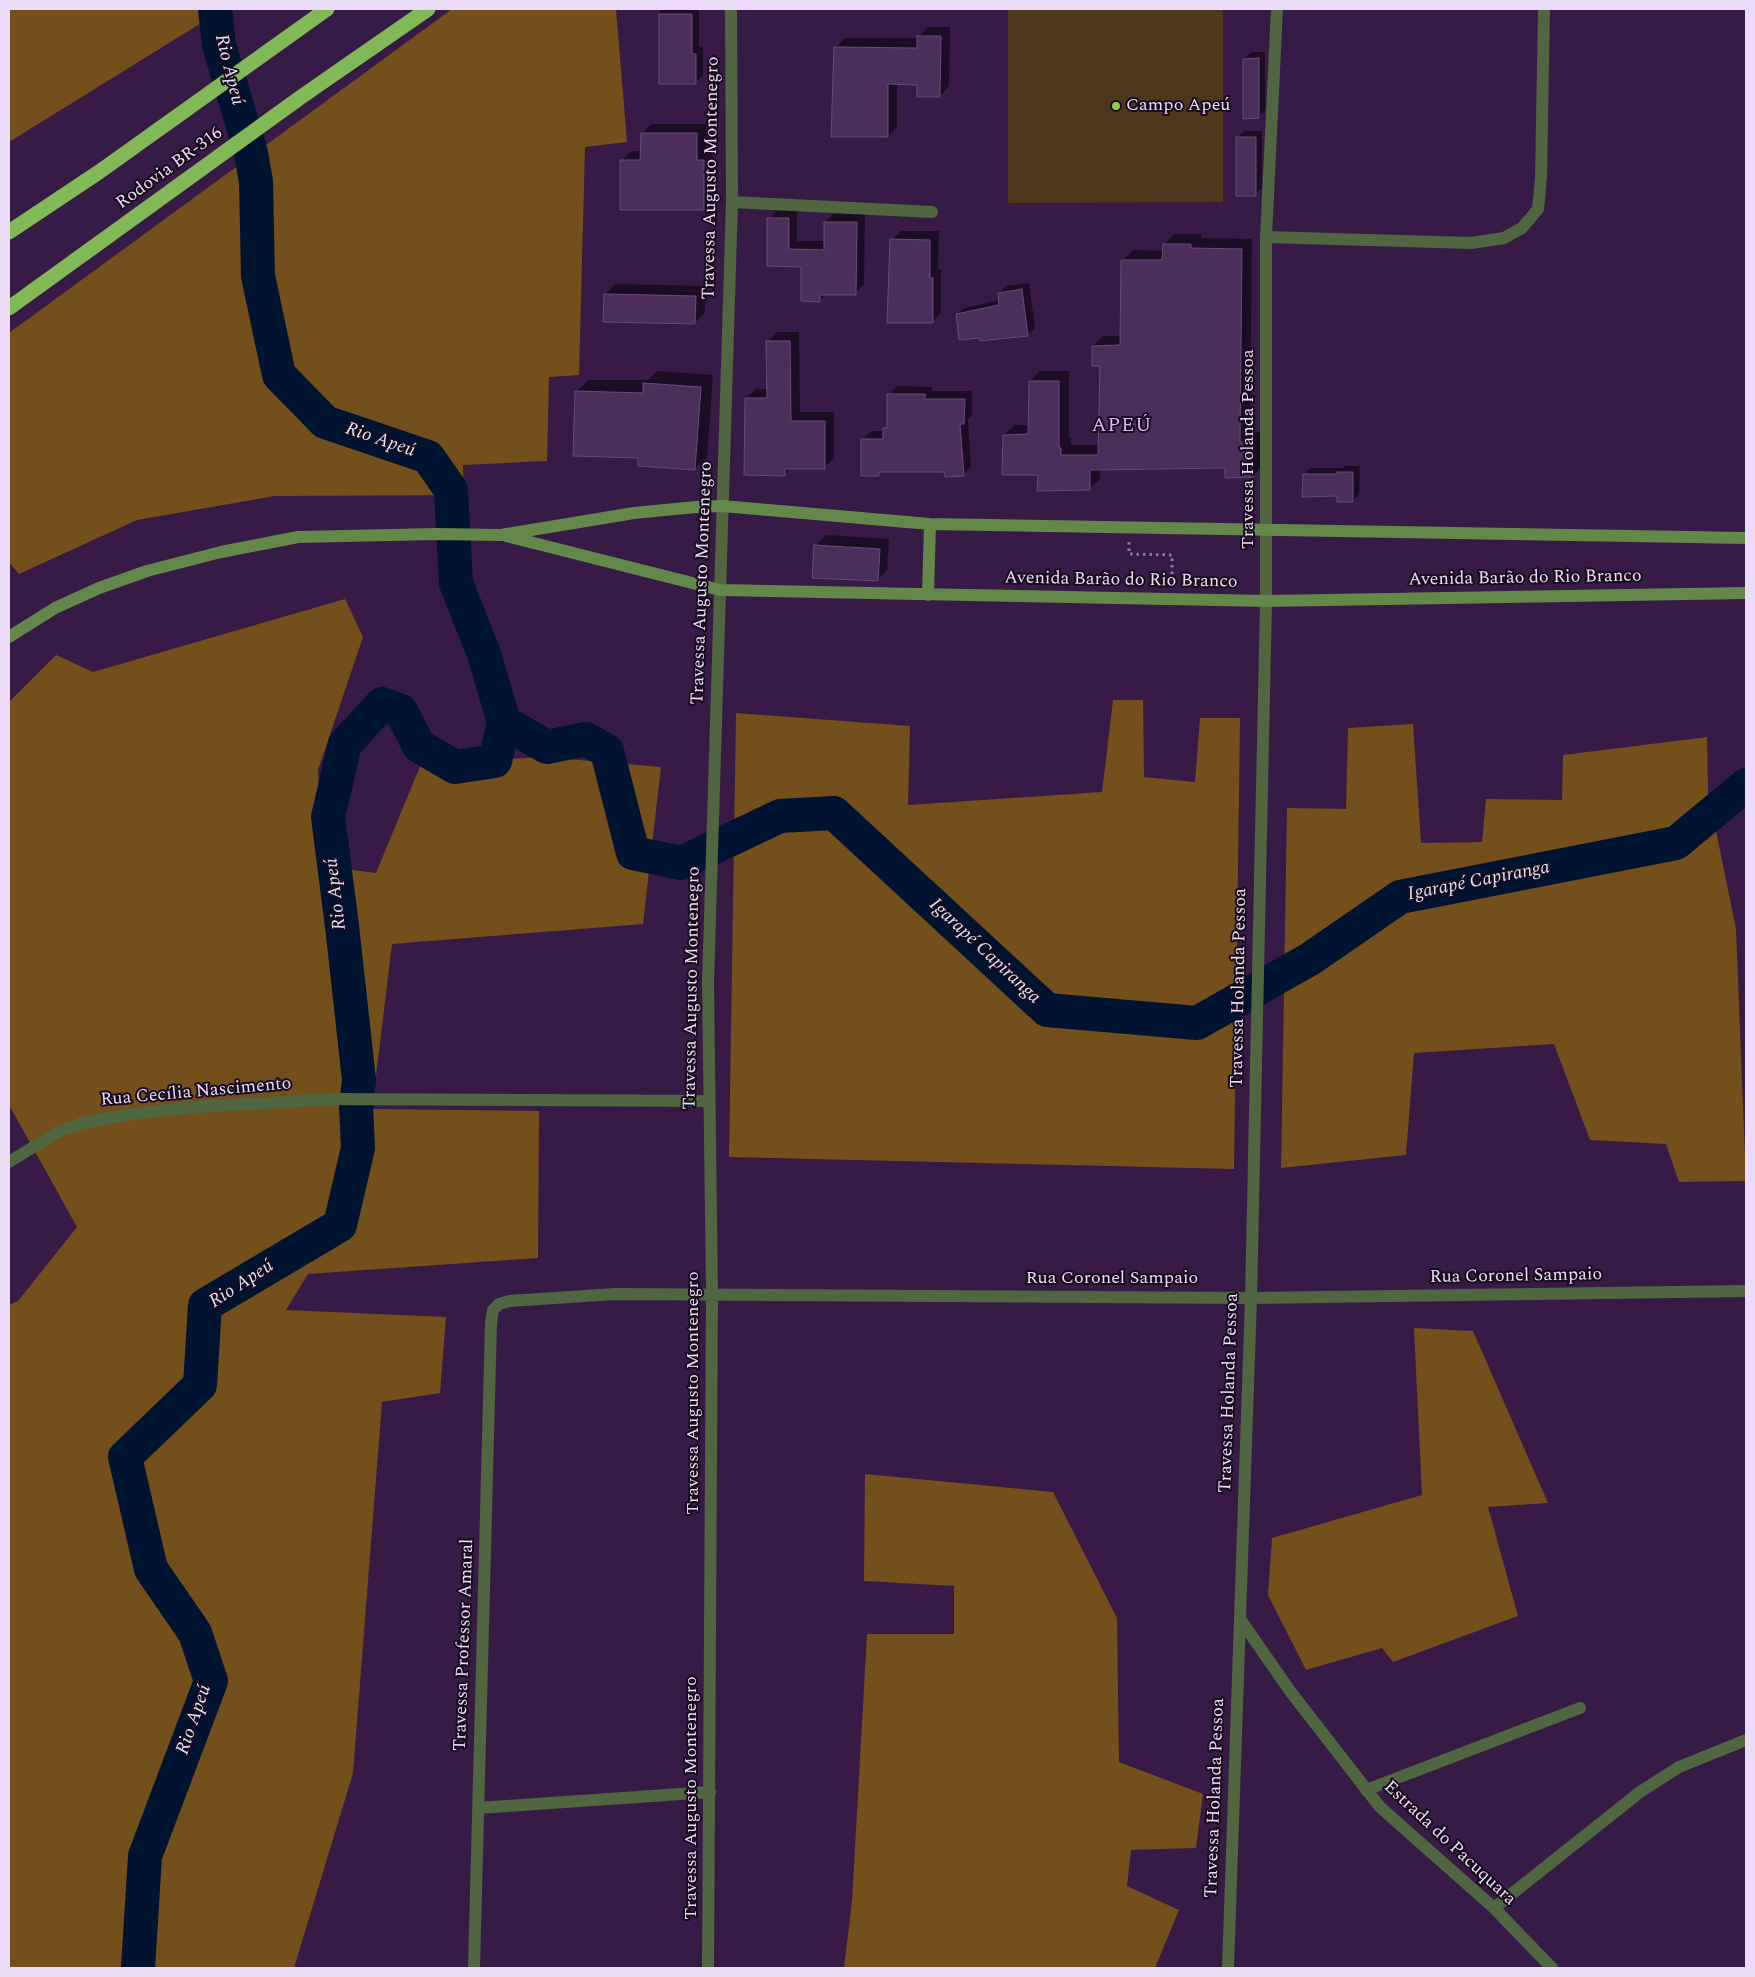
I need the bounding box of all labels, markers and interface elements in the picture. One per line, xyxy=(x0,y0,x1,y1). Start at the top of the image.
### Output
water label: Rio Apeú xyxy=(208,32,248,108)
street label: Travessa Augusto Montenegro xyxy=(699,56,725,300)
place label: Campo Apeú xyxy=(1126,95,1230,117)
marker: Campo Apeú xyxy=(1110,100,1122,112)
street label: Rodovia BR-316 xyxy=(113,123,227,215)
street label: Travessa Holanda Pessoa xyxy=(1238,349,1260,549)
district label: APEÚ xyxy=(1091,415,1153,439)
water label: Rio Apeú xyxy=(342,418,418,464)
street label: Travessa Augusto Montenegro xyxy=(688,461,718,705)
street label: Avenida Barão do Rio Branco xyxy=(1408,566,1642,592)
street label: Avenida Barão do Rio Branco xyxy=(1004,568,1238,594)
water label: Rio Apeú xyxy=(321,857,353,931)
water label: Igarapé Capiranga xyxy=(1406,857,1552,907)
street label: Travessa Augusto Montenegro xyxy=(680,866,706,1110)
street label: Travessa Holanda Pessoa xyxy=(1227,888,1253,1088)
water label: Igarapé Capiranga xyxy=(923,894,1045,1010)
street label: Rua Cecília Nascimento xyxy=(100,1074,292,1112)
water label: Rio Apeú xyxy=(205,1256,279,1314)
street label: Rua Coronel Sampaio xyxy=(1430,1265,1602,1289)
street label: Rua Coronel Sampaio xyxy=(1026,1268,1198,1290)
street label: Travessa Augusto Montenegro xyxy=(683,1271,705,1515)
street label: Travessa Holanda Pessoa xyxy=(1216,1293,1244,1493)
street label: Travessa Professor Amaral xyxy=(450,1538,480,1752)
street label: Travessa Augusto Montenegro xyxy=(681,1676,703,1920)
water label: Rio Apeú xyxy=(172,1682,218,1758)
street label: Travessa Holanda Pessoa xyxy=(1202,1698,1230,1898)
street label: Estrada do Pacuquara xyxy=(1378,1777,1520,1911)

